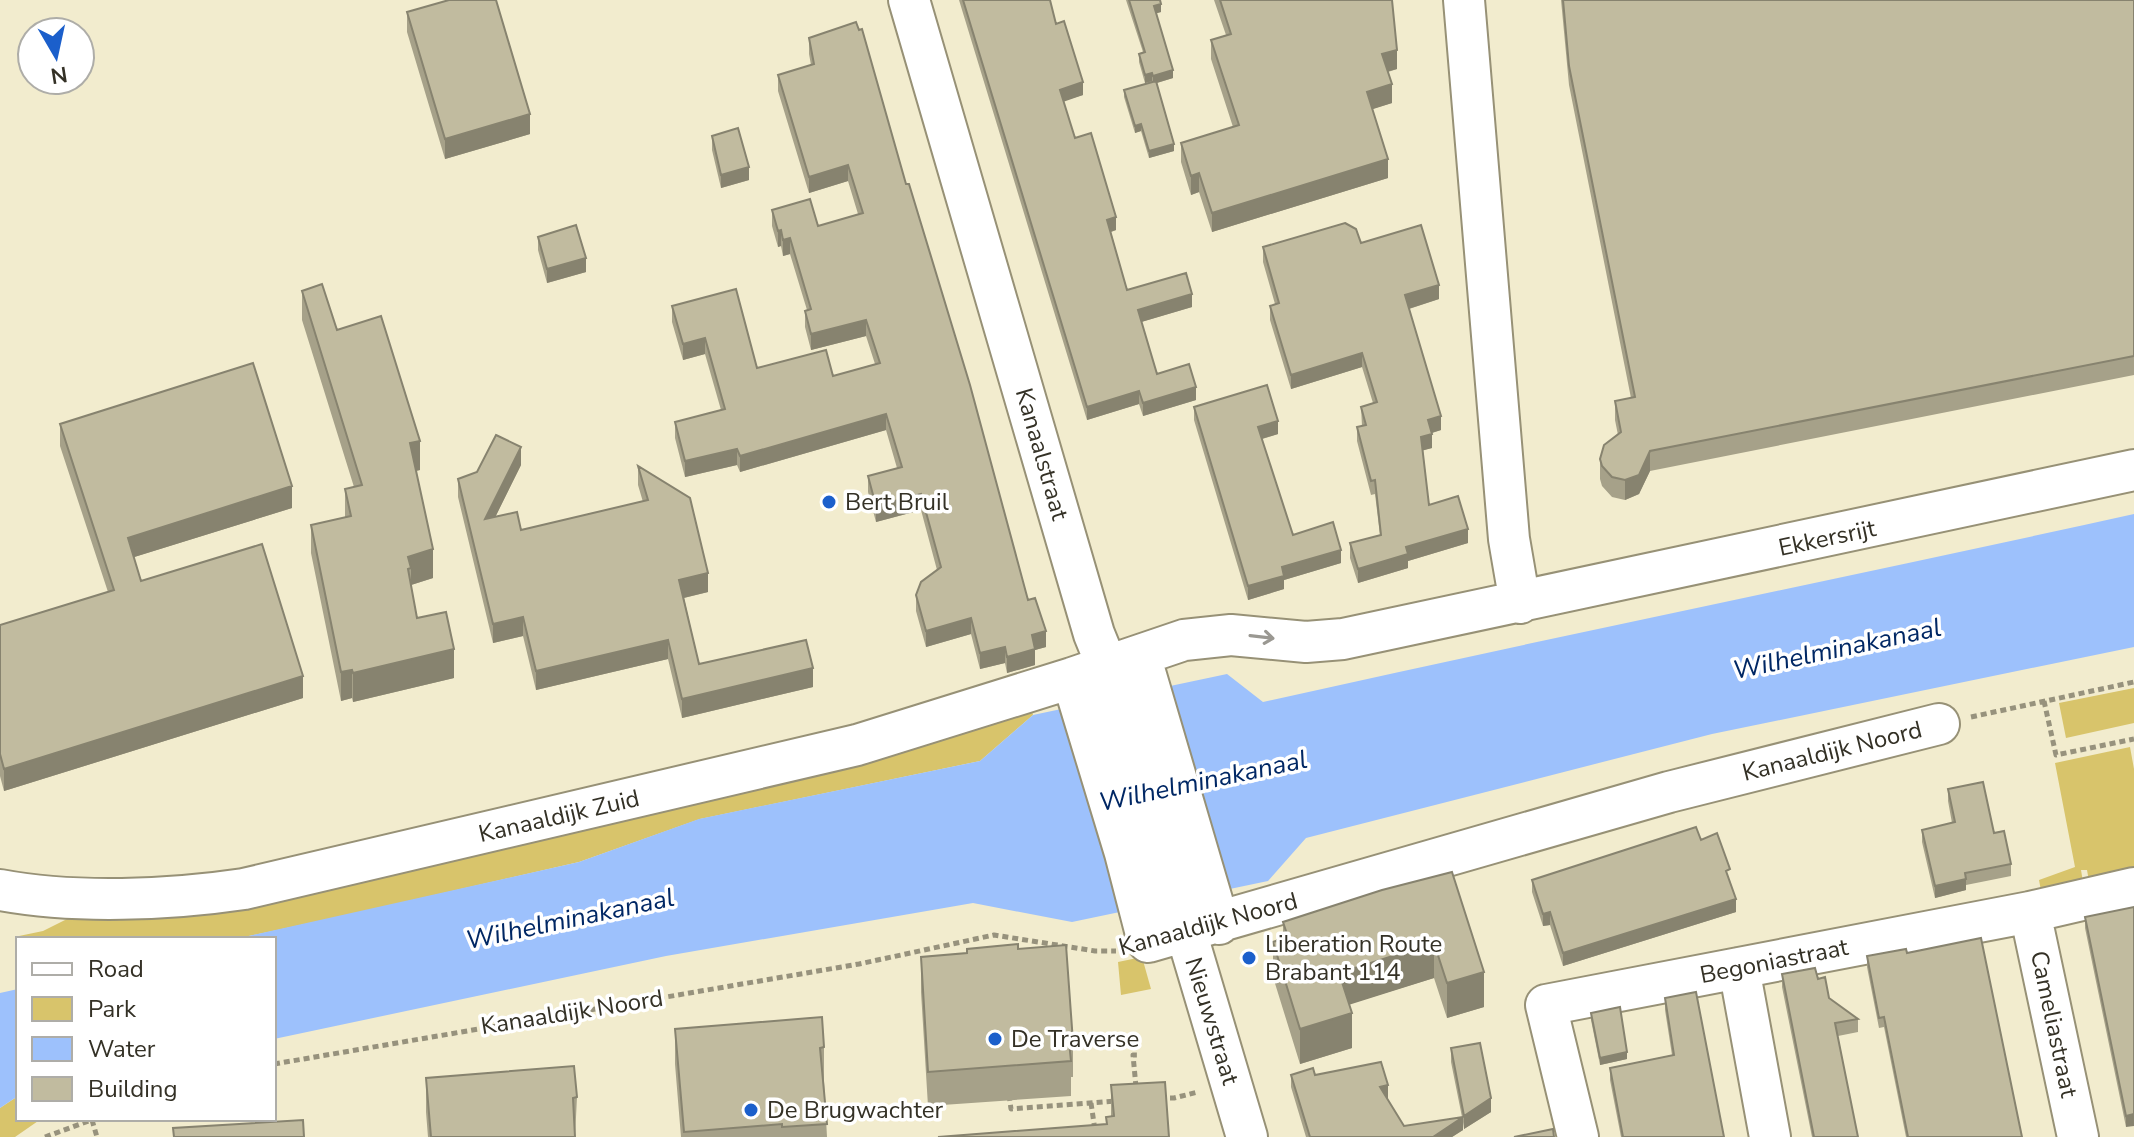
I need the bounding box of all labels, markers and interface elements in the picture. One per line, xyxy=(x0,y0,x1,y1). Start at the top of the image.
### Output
north arrow xyxy=(16,16,96,96)
text: N xyxy=(48,59,69,91)
street label: Kanaalstraat xyxy=(1008,384,1076,524)
place label: Bert Bruil xyxy=(845,486,949,518)
marker: Bert Bruil xyxy=(820,493,838,511)
street label: Ekkersrijt xyxy=(1775,512,1879,564)
water label: Wilhelminakanaal xyxy=(1730,610,1944,688)
one-way arrow xyxy=(1248,630,1274,645)
street label: Kanaaldijk Noord xyxy=(1739,713,1925,789)
water label: Wilhelminakanaal xyxy=(1096,742,1310,820)
street label: Kanaaldijk Zuid xyxy=(475,782,643,850)
water label: Wilhelminakanaal xyxy=(463,880,677,958)
street label: Kanaaldijk Noord xyxy=(1115,885,1301,963)
place label: Liberation Route Brabant 114 xyxy=(1265,928,1442,988)
street label: Begoniastraat xyxy=(1697,931,1851,991)
legend xyxy=(16,937,276,1121)
street label: Cameliastraat xyxy=(2023,948,2085,1101)
marker: Liberation Route Brabant 114 xyxy=(1240,949,1258,967)
text: Road xyxy=(88,953,144,985)
street label: Nieuwstraat xyxy=(1177,953,1247,1089)
street label: Kanaaldijk Noord xyxy=(479,982,665,1042)
text: Park xyxy=(88,993,137,1025)
place label: De Traverse xyxy=(1011,1023,1139,1055)
marker: De Traverse xyxy=(986,1030,1004,1048)
text: Water xyxy=(88,1033,156,1065)
text: Building xyxy=(88,1073,178,1105)
place label: De Brugwachter xyxy=(767,1094,944,1126)
marker: De Brugwachter xyxy=(742,1101,760,1119)

